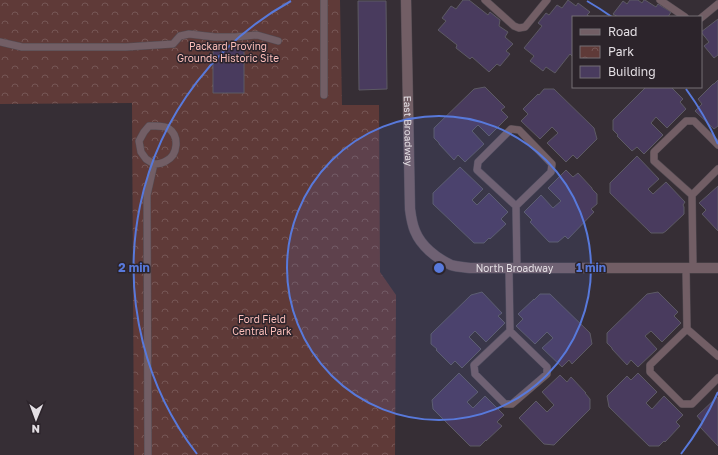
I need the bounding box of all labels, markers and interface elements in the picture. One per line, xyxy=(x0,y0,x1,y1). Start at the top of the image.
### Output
legend xyxy=(572,16,702,88)
text: Road xyxy=(608,24,637,39)
park label: Packard Proving Grounds Historic Site xyxy=(177,40,279,64)
text: Park xyxy=(608,44,634,59)
text: Building xyxy=(608,64,656,79)
street label: East Broadway xyxy=(402,95,415,167)
text: 2 min xyxy=(118,260,150,275)
text: 1 min xyxy=(576,260,606,275)
centre of rings xyxy=(432,261,446,275)
street label: North Broadway xyxy=(476,262,554,274)
park label: Ford Field Central Park xyxy=(232,313,292,337)
north arrow xyxy=(16,399,56,439)
text: N xyxy=(32,423,40,436)

